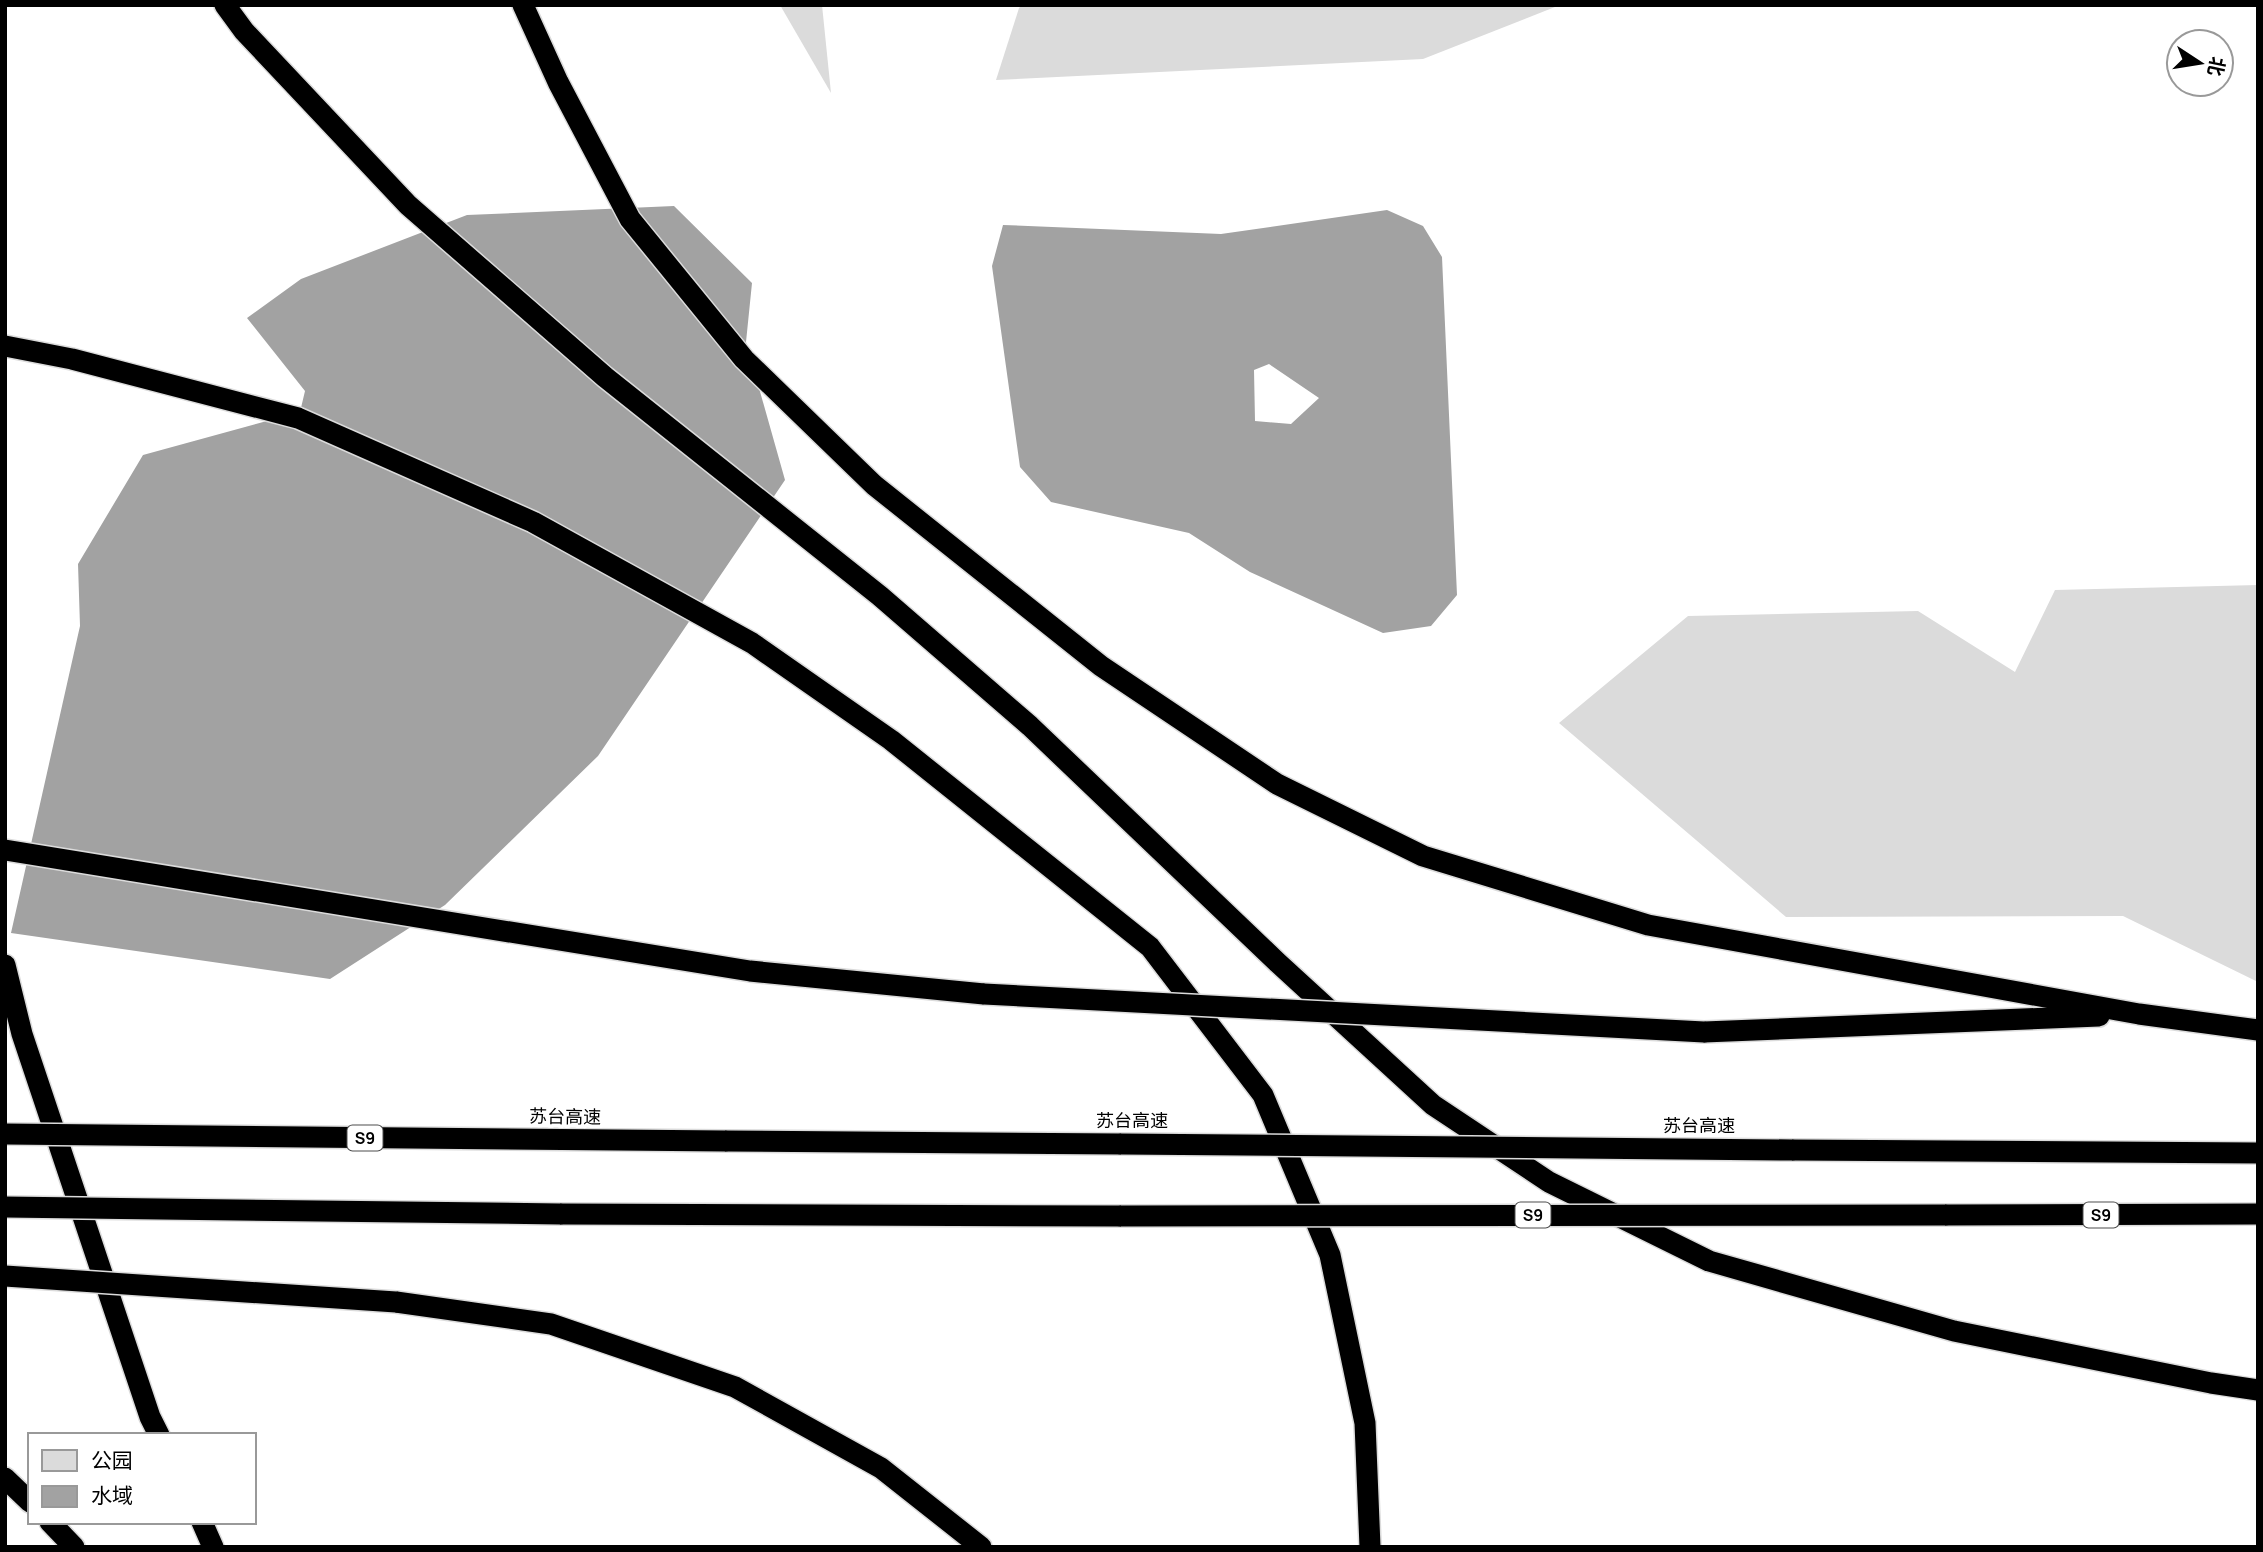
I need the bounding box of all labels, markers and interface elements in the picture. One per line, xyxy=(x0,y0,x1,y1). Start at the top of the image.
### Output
north arrow xyxy=(2165,28,2235,98)
text: 北 xyxy=(2202,55,2231,79)
street label: 苏台高速 xyxy=(529,1103,601,1129)
street label: 苏台高速 xyxy=(1096,1108,1168,1132)
street label: 苏台高速 xyxy=(1663,1113,1735,1137)
road number: S9 xyxy=(348,1126,382,1150)
road number: S9 xyxy=(1516,1203,1550,1228)
road number: S9 xyxy=(2084,1203,2118,1228)
legend xyxy=(28,1433,256,1524)
text: 公园 xyxy=(91,1446,133,1474)
text: 水域 xyxy=(91,1481,133,1509)

